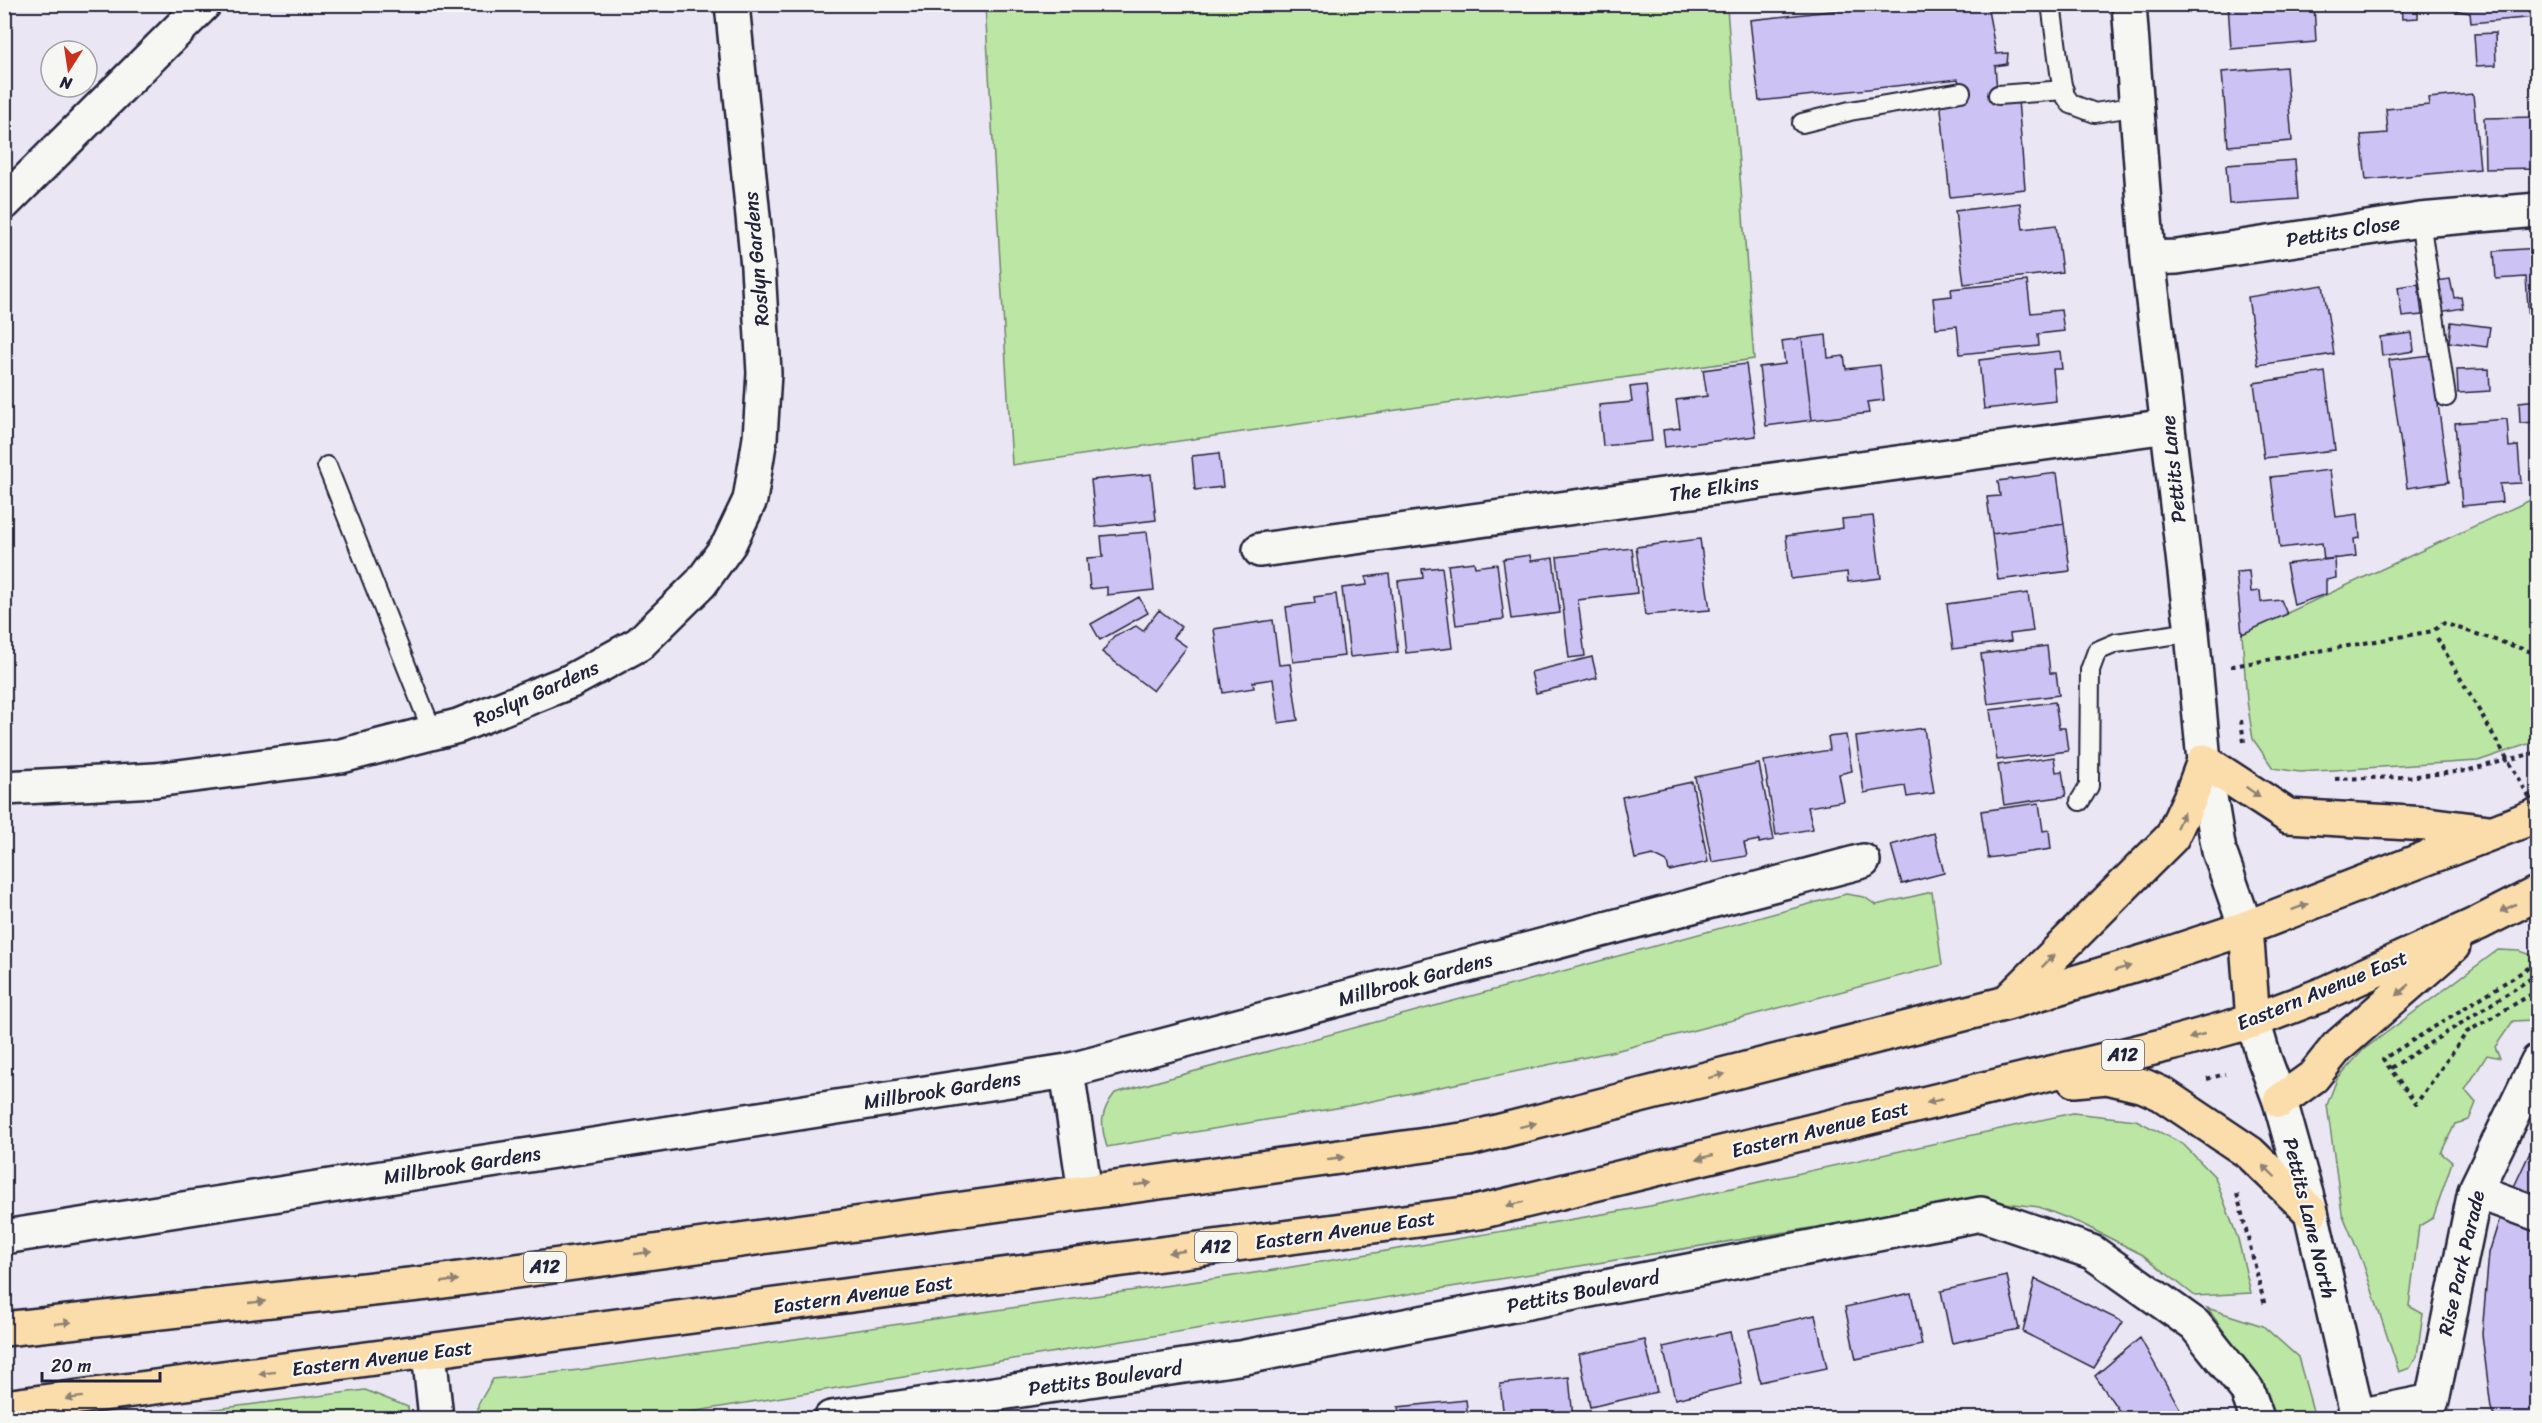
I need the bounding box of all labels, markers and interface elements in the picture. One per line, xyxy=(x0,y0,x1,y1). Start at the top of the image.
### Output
north arrow xyxy=(39,39,99,99)
text: N xyxy=(57,68,75,99)
street label: Roslyn Gardens xyxy=(733,189,780,328)
street label: Pettits Close xyxy=(2283,205,2403,258)
street label: Pettits Lane xyxy=(2150,413,2197,524)
street label: The Elkins xyxy=(1667,465,1762,512)
street label: Roslyn Gardens xyxy=(467,650,606,737)
one-way arrow xyxy=(2245,786,2261,797)
one-way arrow xyxy=(2176,811,2185,828)
one-way arrow xyxy=(2291,902,2309,912)
one-way arrow xyxy=(2499,903,2516,913)
street label: Eastern Avenue East xyxy=(2231,940,2413,1041)
street label: Millbrook Gardens xyxy=(1334,942,1497,1017)
one-way arrow xyxy=(2040,955,2054,969)
one-way arrow xyxy=(2114,962,2132,972)
one-way arrow xyxy=(2395,983,2411,996)
one-way arrow xyxy=(2188,1032,2206,1042)
road number: A12 xyxy=(2102,1040,2144,1070)
street label: Millbrook Gardens xyxy=(861,1061,1024,1120)
one-way arrow xyxy=(1708,1071,1726,1081)
street label: Eastern Avenue East xyxy=(1728,1090,1913,1168)
one-way arrow xyxy=(1926,1097,1944,1107)
one-way arrow xyxy=(1519,1119,1537,1129)
street label: Pettits Lane North xyxy=(2273,1134,2346,1302)
street label: Millbrook Gardens xyxy=(381,1136,544,1195)
one-way arrow xyxy=(1327,1153,1346,1162)
one-way arrow xyxy=(1696,1153,1714,1163)
one-way arrow xyxy=(2262,1165,2276,1179)
one-way arrow xyxy=(1133,1179,1152,1188)
street label: Rise Park Parade xyxy=(2428,1187,2495,1339)
one-way arrow xyxy=(1506,1199,1525,1209)
street label: Eastern Avenue East xyxy=(1253,1200,1438,1260)
road number: A12 xyxy=(1195,1232,1237,1262)
one-way arrow xyxy=(1167,1248,1186,1257)
one-way arrow xyxy=(634,1249,653,1258)
road number: A12 xyxy=(524,1252,566,1282)
street label: Pettits Boulevard xyxy=(1504,1259,1664,1323)
street label: Eastern Avenue East xyxy=(771,1264,956,1324)
one-way arrow xyxy=(441,1276,460,1285)
one-way arrow xyxy=(247,1297,266,1307)
one-way arrow xyxy=(53,1318,72,1328)
street label: Eastern Avenue East xyxy=(290,1330,475,1387)
scale bar xyxy=(42,1345,160,1383)
text: 20 m xyxy=(51,1350,91,1382)
street label: Pettits Boulevard xyxy=(1026,1350,1186,1407)
one-way arrow xyxy=(257,1368,276,1377)
one-way arrow xyxy=(64,1393,83,1403)

